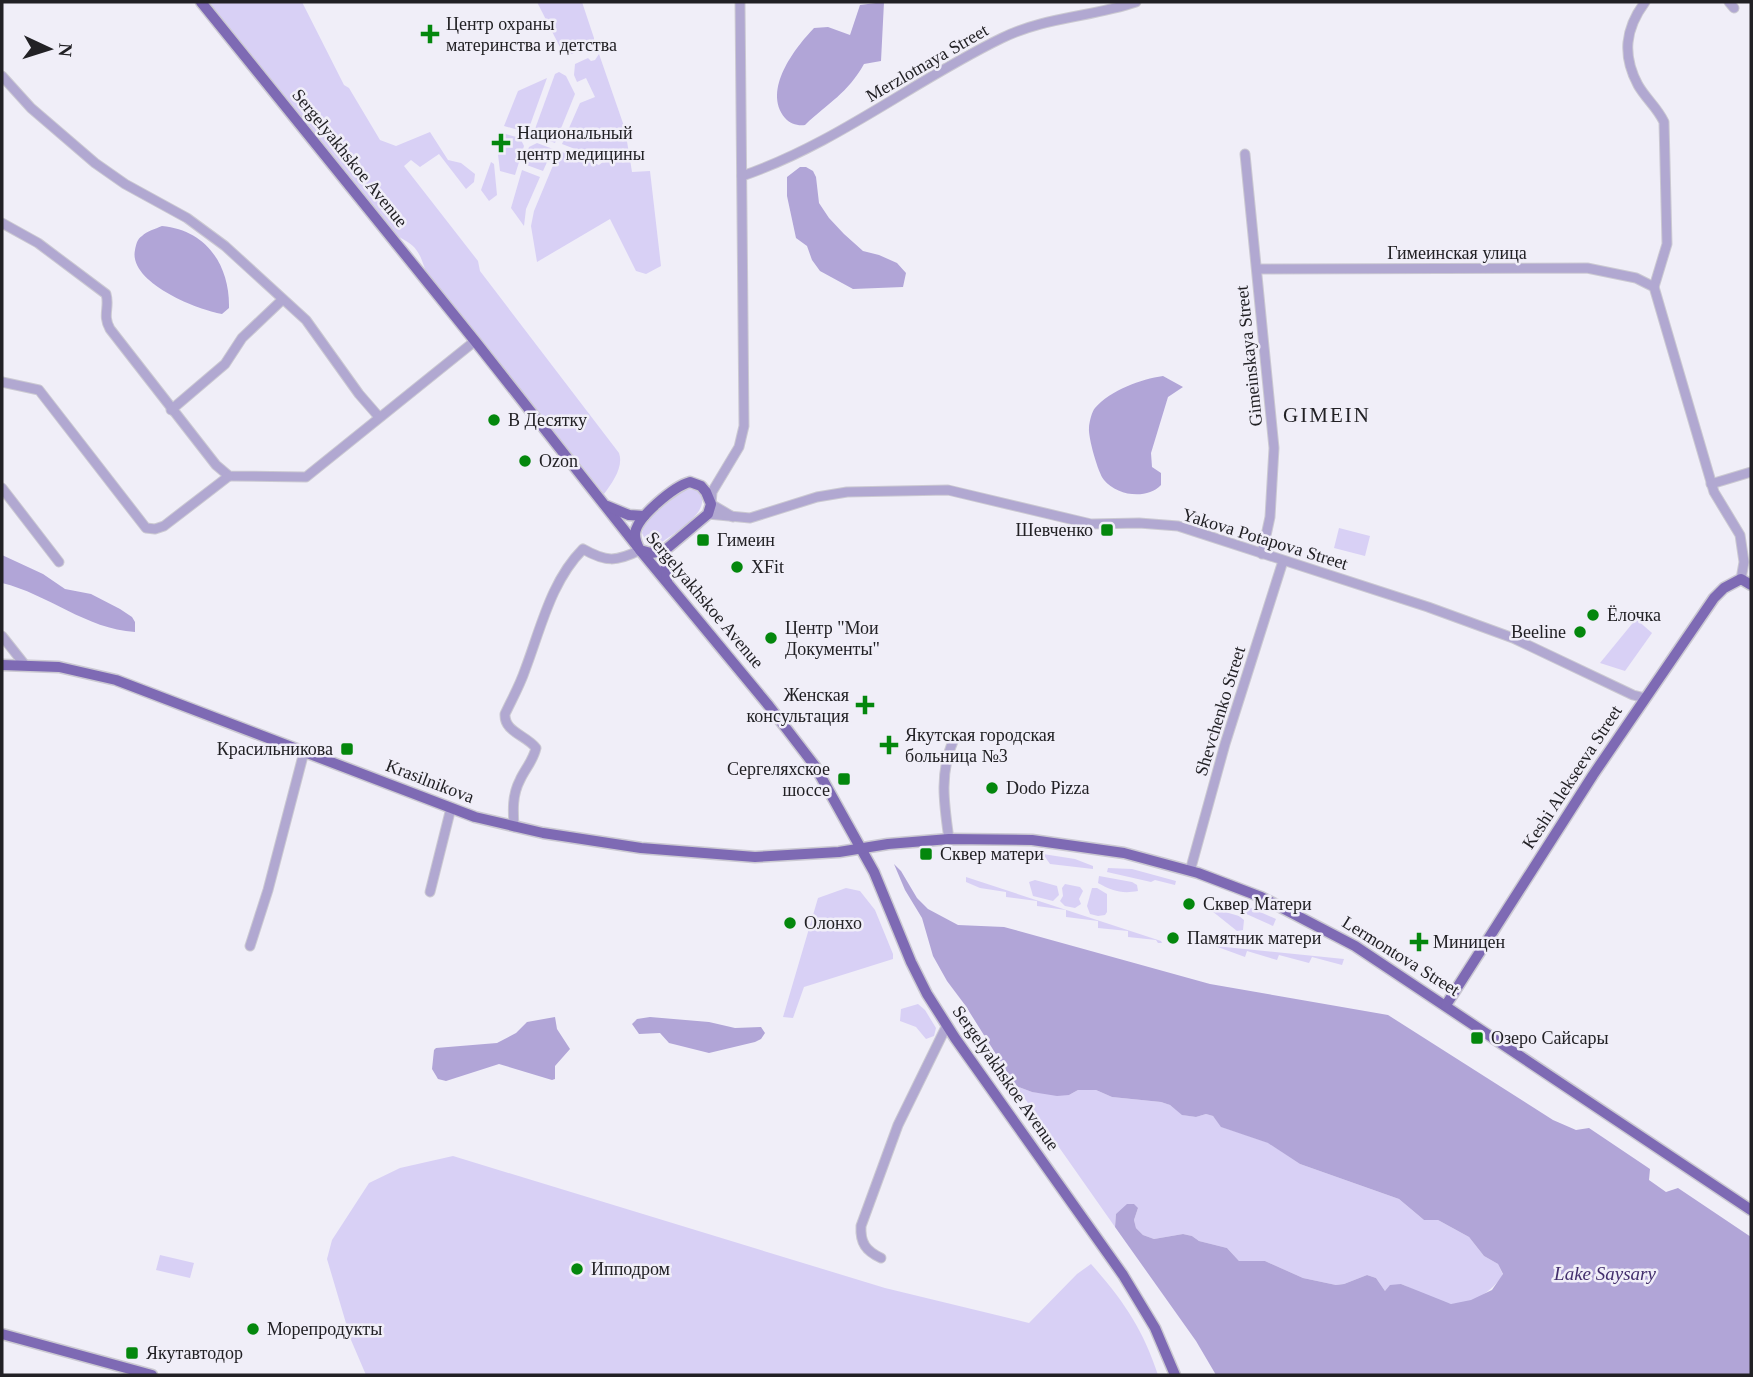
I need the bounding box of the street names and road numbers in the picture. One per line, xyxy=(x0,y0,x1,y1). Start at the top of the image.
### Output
street label: Merzlotnaya Street xyxy=(862,20,992,106)
street label: Sergelyakhskoe Avenue xyxy=(288,85,412,231)
street label: Гимеинская улица xyxy=(1387,243,1527,263)
street label: Gimeinskaya Street xyxy=(1232,285,1266,427)
street label: Yakova Potapova Street xyxy=(1180,504,1350,574)
street label: Sergelyakhskoe Avenue xyxy=(642,528,768,672)
street label: Shevchenko Street xyxy=(1191,644,1249,778)
street label: Keshi Alekseeva Street xyxy=(1518,702,1626,852)
street label: Krasilnikova xyxy=(383,755,477,807)
street label: Lermontova Street xyxy=(1339,912,1463,1000)
street label: Sergelyakhskoe Avenue xyxy=(949,1002,1063,1154)

